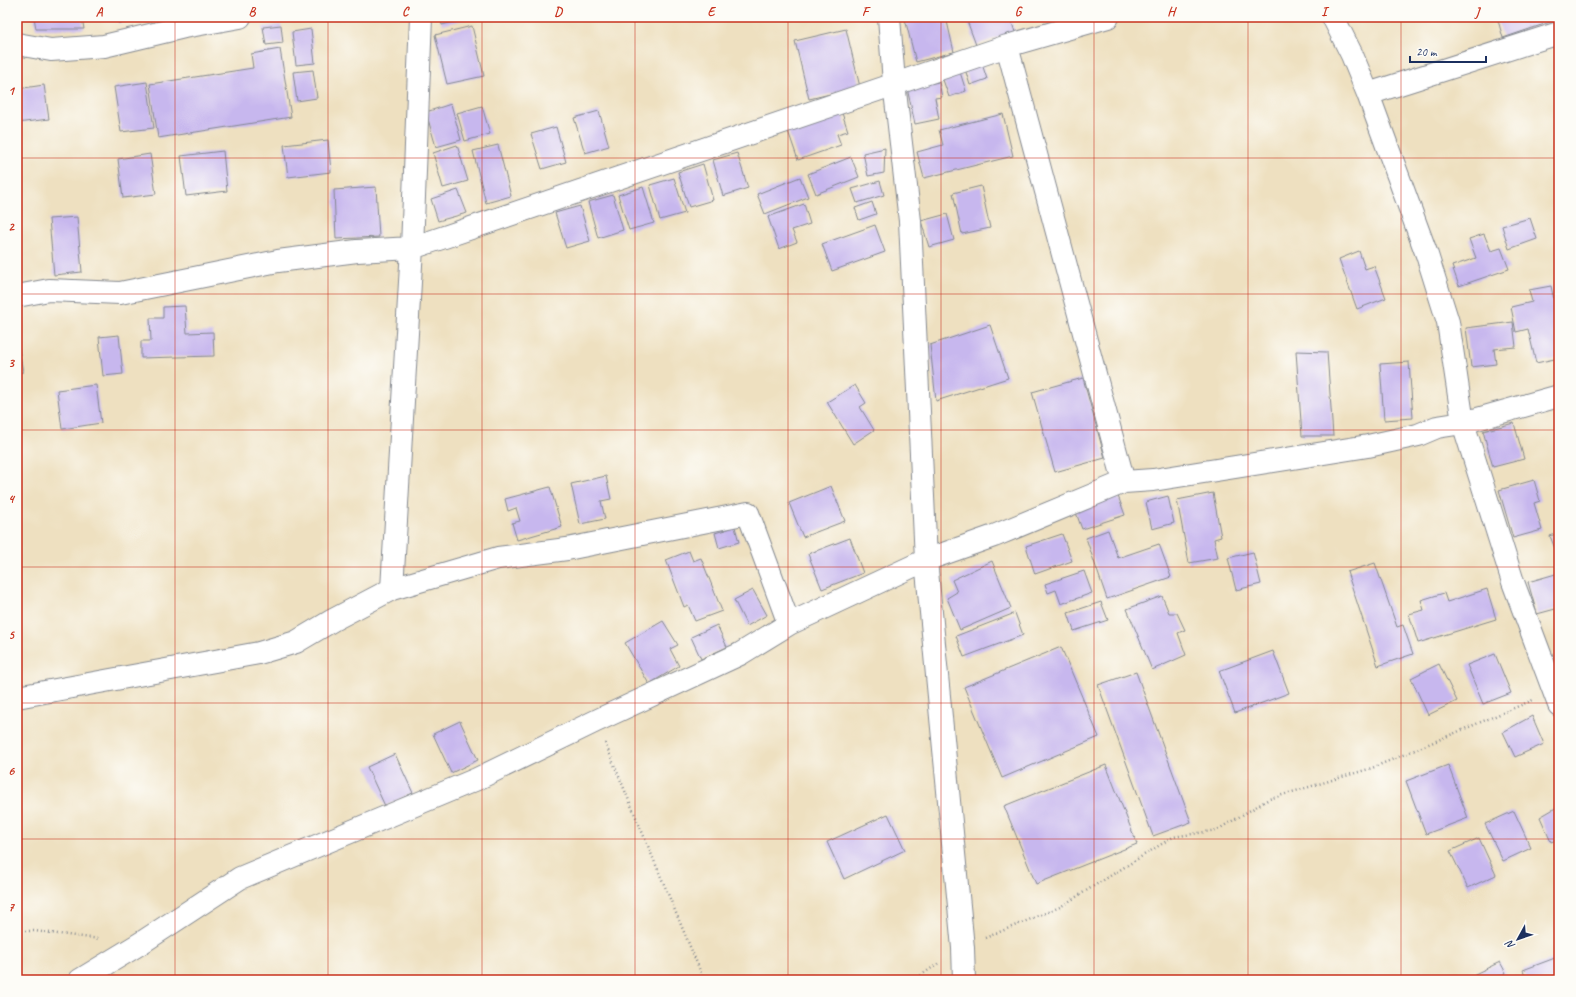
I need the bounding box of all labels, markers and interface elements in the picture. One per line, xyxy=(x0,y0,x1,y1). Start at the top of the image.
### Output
text: A xyxy=(96,4,104,20)
text: B xyxy=(249,4,257,20)
text: C xyxy=(402,4,410,20)
text: D xyxy=(554,4,563,20)
text: E xyxy=(708,4,717,20)
text: F xyxy=(862,4,871,20)
text: G xyxy=(1015,4,1023,20)
text: H xyxy=(1167,4,1177,20)
text: I xyxy=(1321,4,1330,20)
text: J xyxy=(1474,4,1481,20)
scale bar xyxy=(1410,38,1486,64)
text: 20 m xyxy=(1416,44,1438,60)
text: 1 xyxy=(8,83,16,99)
text: 2 xyxy=(8,219,15,235)
text: 3 xyxy=(8,355,15,371)
text: 4 xyxy=(8,491,16,507)
text: 5 xyxy=(8,627,15,643)
text: 6 xyxy=(8,763,15,779)
text: 7 xyxy=(8,899,15,915)
north arrow xyxy=(1498,919,1538,959)
text: N xyxy=(1501,937,1518,953)

